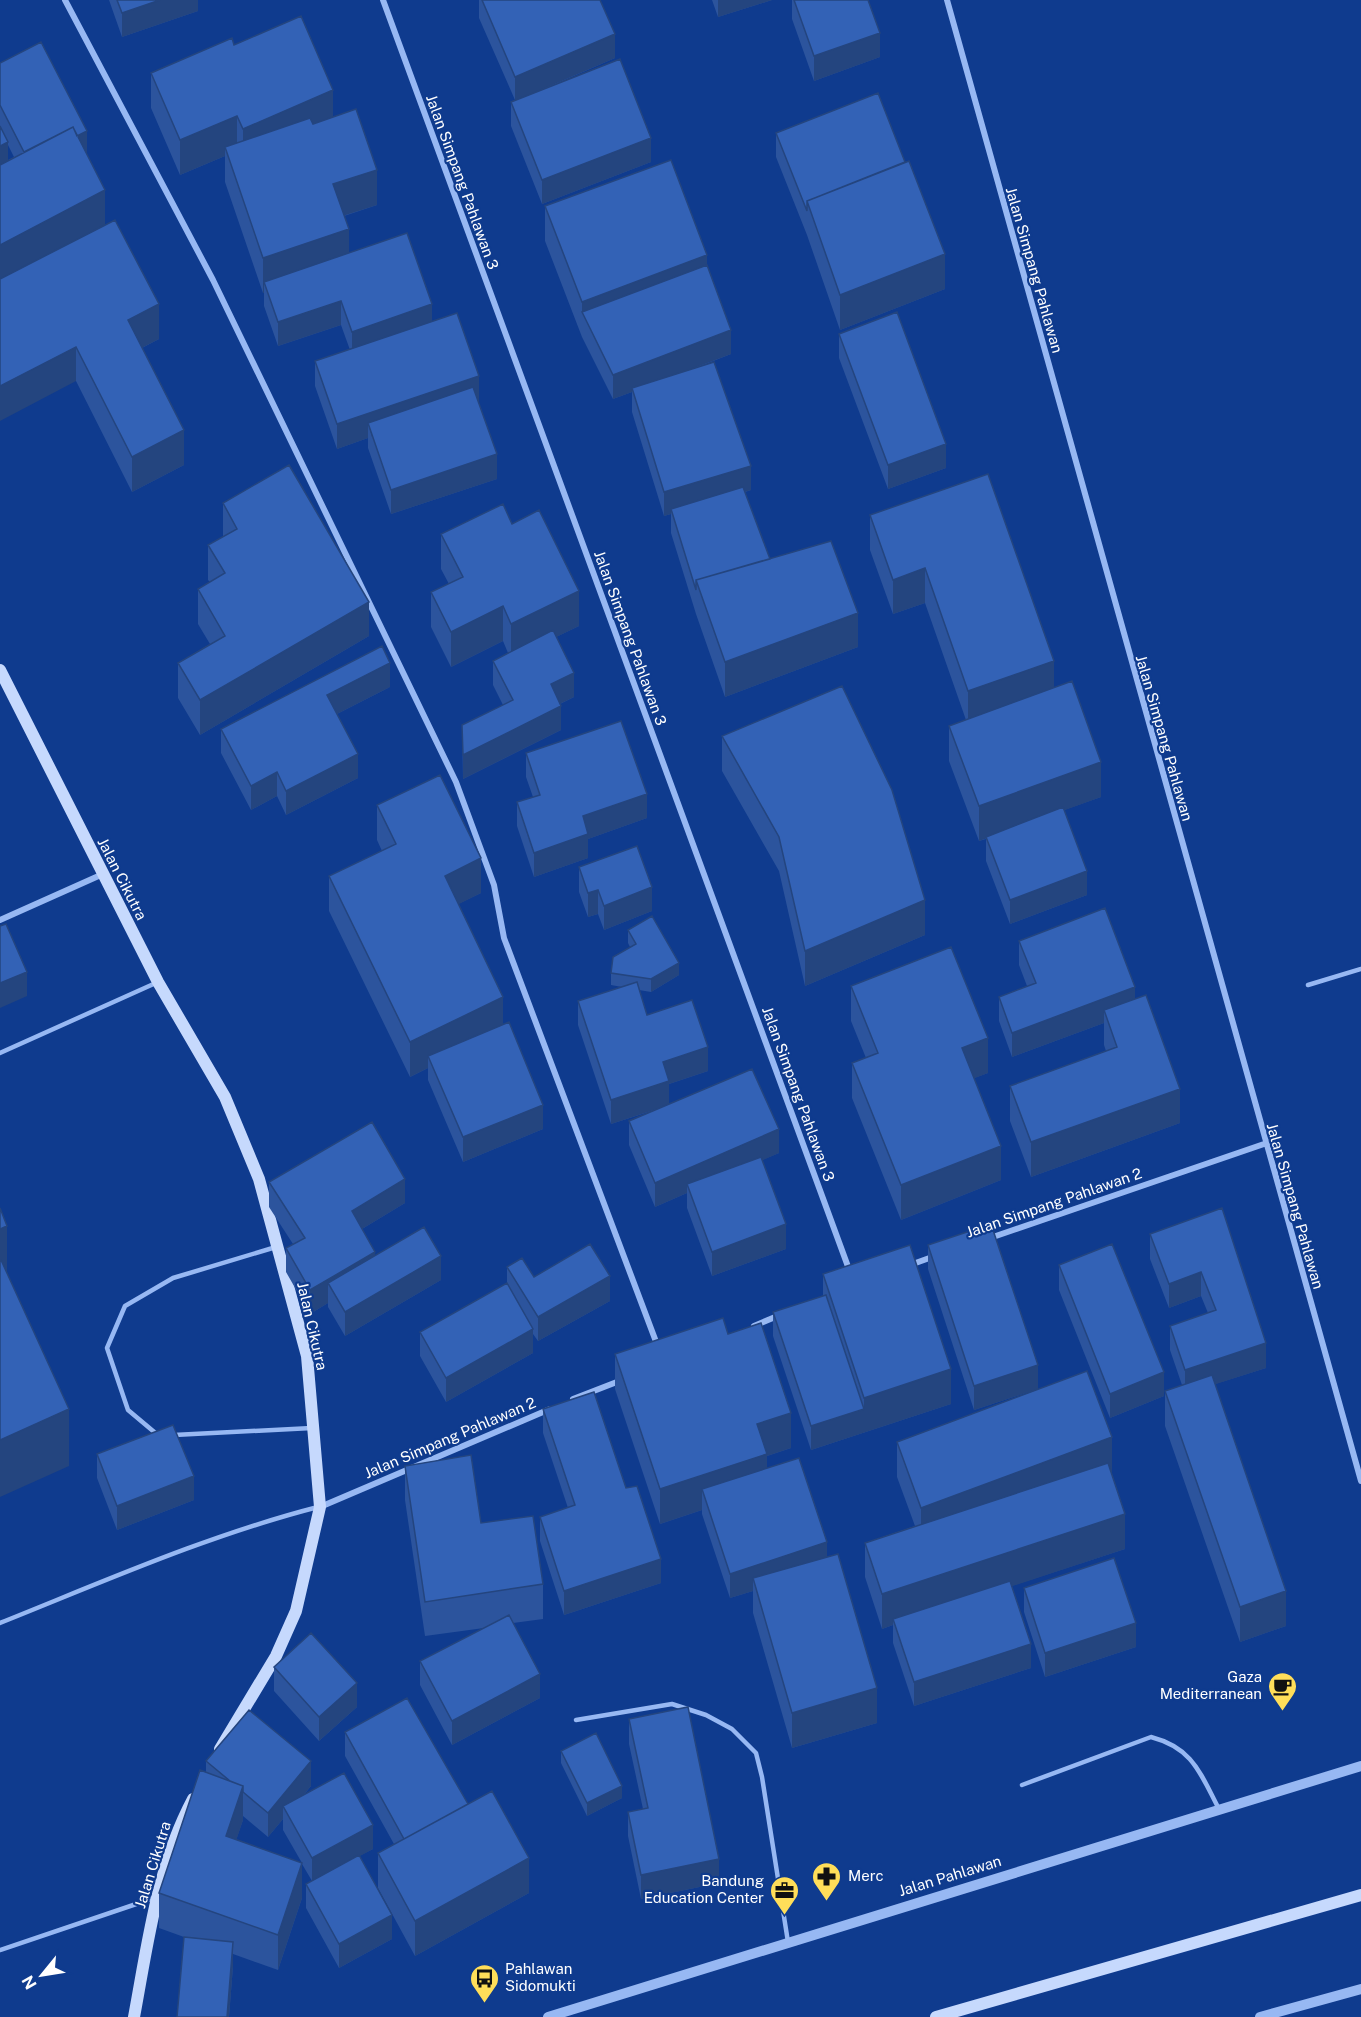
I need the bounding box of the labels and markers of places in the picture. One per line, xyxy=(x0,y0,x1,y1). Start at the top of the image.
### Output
place label: Gaza Mediterranean xyxy=(1160,1668,1262,1702)
cafe icon: Gaza Mediterranean xyxy=(1267,1670,1299,1712)
pharmacy icon: Merc xyxy=(811,1860,843,1902)
place label: Merc xyxy=(848,1867,884,1884)
place label: Bandung Education Center xyxy=(644,1872,764,1906)
office icon: Bandung Education Center xyxy=(769,1874,801,1916)
place label: Pahlawan Sidomukti xyxy=(505,1960,576,1994)
bus stop icon: Pahlawan Sidomukti xyxy=(468,1962,500,2004)

